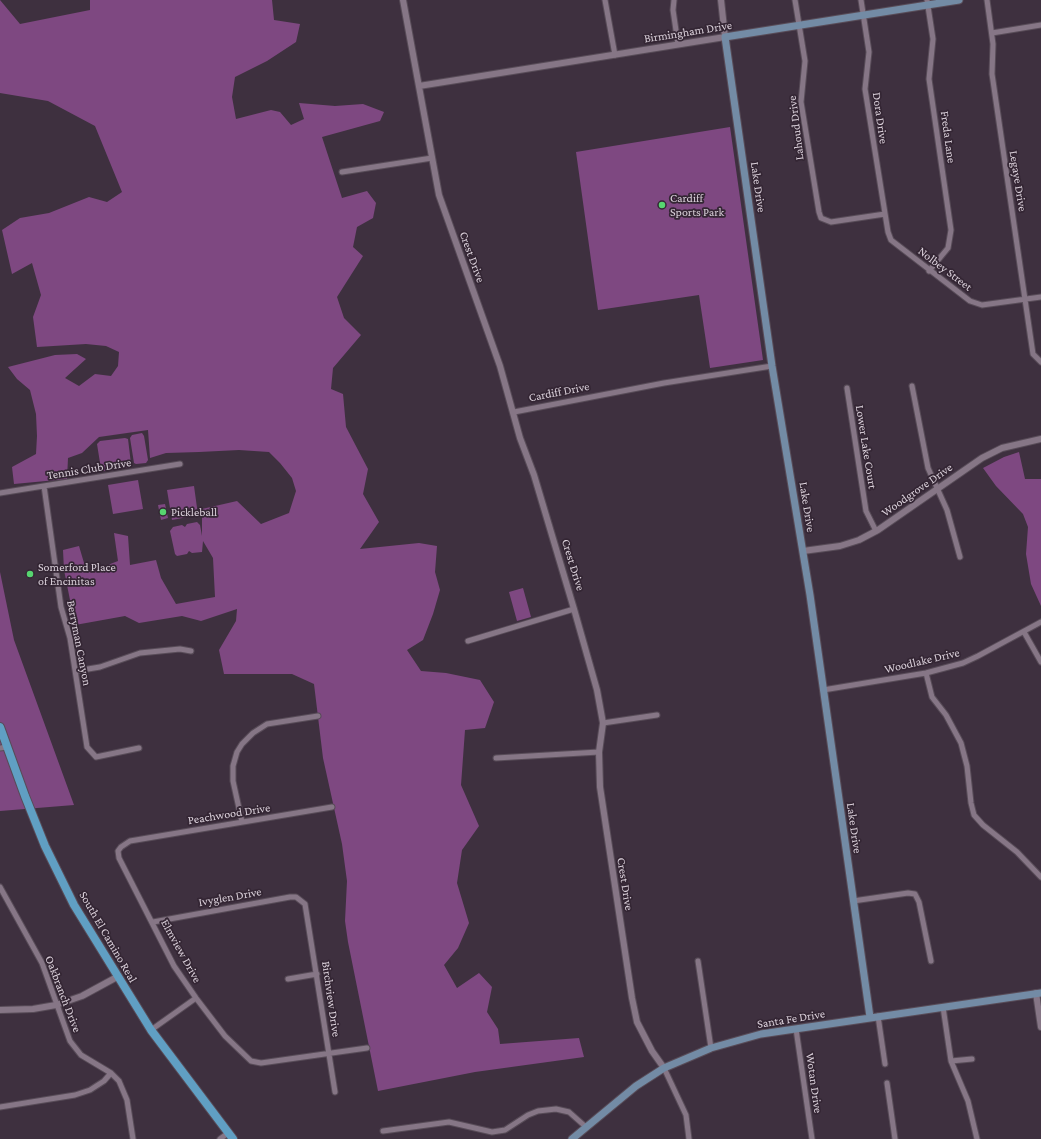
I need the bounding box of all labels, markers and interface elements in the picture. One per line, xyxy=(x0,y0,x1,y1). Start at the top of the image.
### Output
street label: Birmingham Drive xyxy=(643,18,733,46)
street label: Dora Drive xyxy=(869,91,891,145)
street label: Lahoud Drive xyxy=(785,95,807,161)
street label: Freda Lane xyxy=(937,110,959,164)
street label: Legaye Drive xyxy=(1006,149,1030,213)
street label: Lake Drive xyxy=(747,161,769,213)
place label: Cardiff Sports Park xyxy=(670,191,724,219)
marker: Cardiff Sports Park xyxy=(657,200,667,210)
street label: Crest Drive xyxy=(456,229,488,285)
street label: Nolbey Street xyxy=(915,244,975,294)
street label: Cardiff Drive xyxy=(527,379,591,405)
street label: Lower Lake Court xyxy=(852,404,880,490)
street label: Tennis Club Drive xyxy=(46,455,132,483)
street label: Woodgrove Drive xyxy=(879,460,955,520)
street label: Lake Drive xyxy=(796,481,818,533)
place label: Pickleball xyxy=(171,505,217,519)
marker: Pickleball xyxy=(158,507,168,517)
street label: Crest Drive xyxy=(558,537,588,593)
place label: Somerford Place of Encinitas xyxy=(38,560,116,588)
marker: Somerford Place of Encinitas xyxy=(25,569,35,579)
street label: Berryman Canyon xyxy=(64,599,94,687)
street label: Woodlake Drive xyxy=(883,645,961,677)
street label: Peachwood Drive xyxy=(187,800,271,828)
street label: Lake Drive xyxy=(843,802,865,854)
street label: Crest Drive xyxy=(614,857,636,911)
street label: Ivyglen Drive xyxy=(197,884,263,910)
street label: South El Camino Real xyxy=(76,889,140,985)
street label: Elmview Drive xyxy=(158,917,204,985)
street label: Oakbranch Drive xyxy=(42,954,84,1034)
street label: Birchview Drive xyxy=(319,960,343,1038)
street label: Santa Fe Drive xyxy=(756,1007,826,1031)
street label: Wotan Drive xyxy=(803,1052,825,1114)

